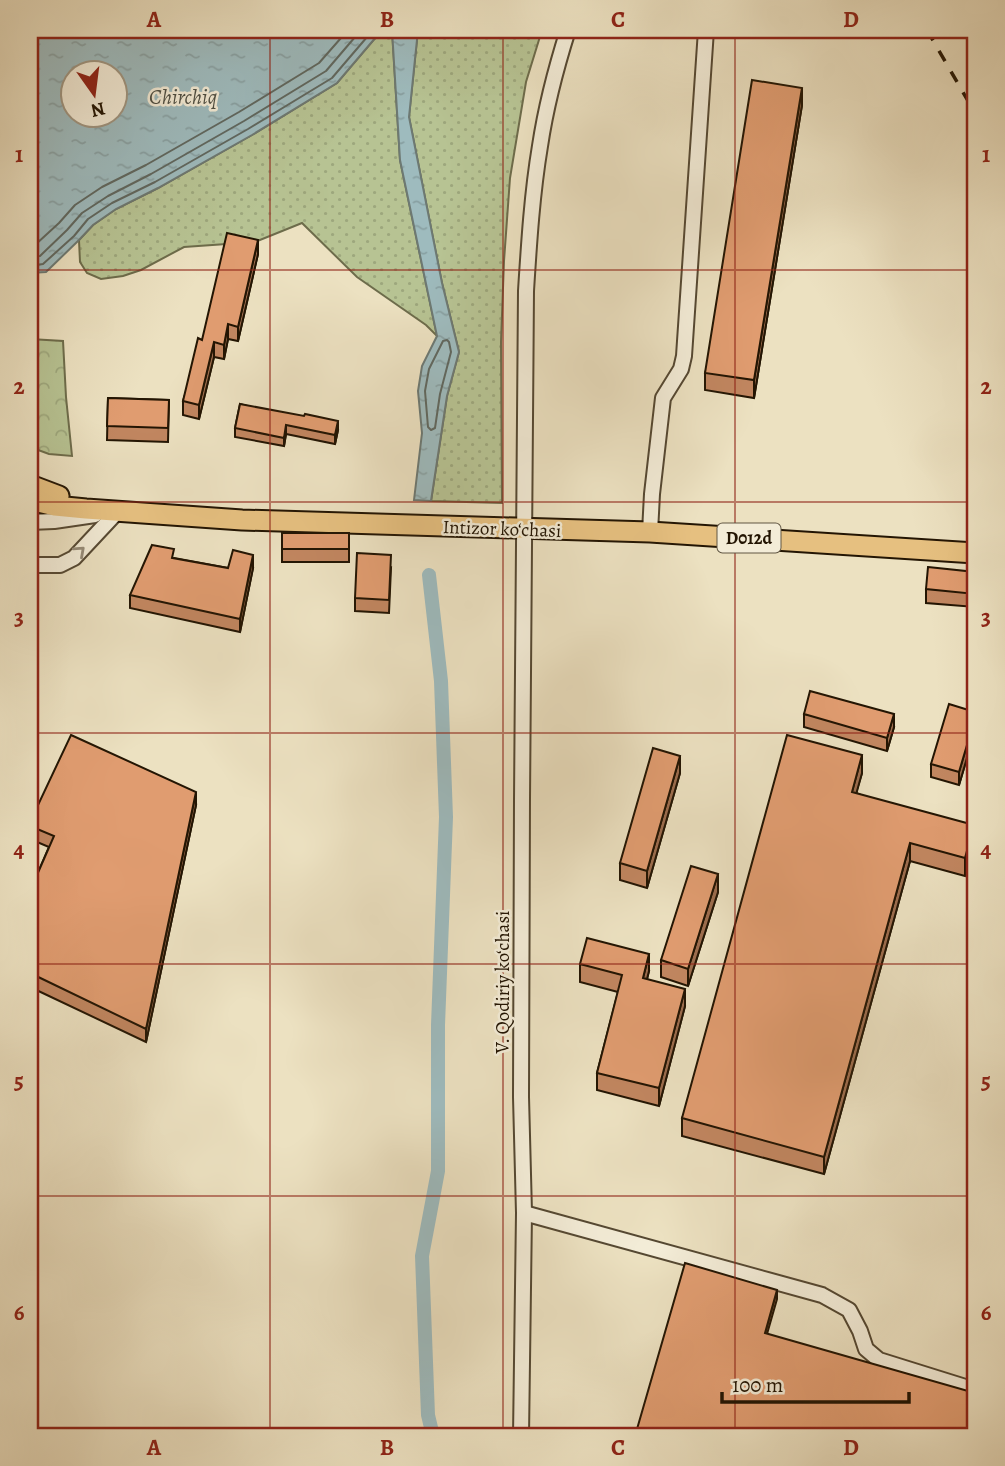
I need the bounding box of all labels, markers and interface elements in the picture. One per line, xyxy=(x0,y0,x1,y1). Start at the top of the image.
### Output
text: A xyxy=(146,4,162,35)
text: B xyxy=(380,4,394,35)
text: C xyxy=(611,4,625,35)
text: D xyxy=(843,4,859,35)
north arrow xyxy=(60,60,130,130)
water label: Chirchiq xyxy=(149,83,217,111)
text: N xyxy=(88,95,108,124)
text: 1 xyxy=(15,139,23,170)
text: 1 xyxy=(982,139,990,170)
text: 2 xyxy=(13,371,25,402)
text: 2 xyxy=(980,371,992,402)
street label: Intizor ko‘chasi xyxy=(442,514,562,544)
road number: D012d xyxy=(718,524,780,552)
one-way arrow xyxy=(72,547,85,560)
text: 3 xyxy=(14,602,24,633)
text: 3 xyxy=(981,602,991,633)
text: 4 xyxy=(14,834,25,865)
text: 4 xyxy=(981,834,992,865)
street label: V. Qodiriy ko‘chasi xyxy=(490,911,516,1054)
text: 5 xyxy=(14,1065,24,1096)
text: 5 xyxy=(981,1065,991,1096)
text: 6 xyxy=(14,1297,25,1328)
text: 6 xyxy=(981,1297,992,1328)
scale bar xyxy=(722,1361,909,1405)
text: 100 m xyxy=(732,1371,783,1399)
text: A xyxy=(146,1432,162,1463)
text: B xyxy=(380,1432,394,1463)
text: C xyxy=(611,1432,625,1463)
text: D xyxy=(843,1432,859,1463)

